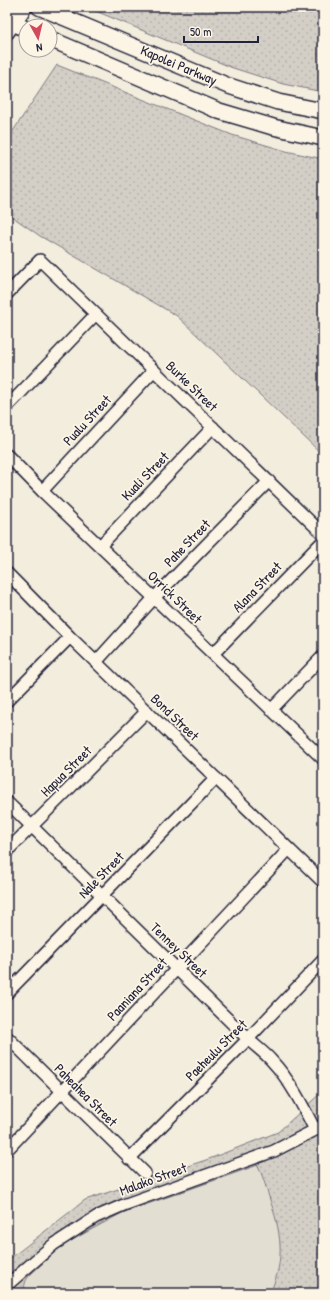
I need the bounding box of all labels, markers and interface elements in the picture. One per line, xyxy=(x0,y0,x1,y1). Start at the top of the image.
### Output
north arrow xyxy=(18,18,58,58)
scale bar xyxy=(184,18,258,44)
text: 50 m xyxy=(190,23,211,40)
street label: Kapolei Parkway xyxy=(138,40,220,90)
text: N xyxy=(35,41,43,55)
street label: Burke Street xyxy=(162,356,223,415)
street label: Pualu Street xyxy=(58,390,115,449)
street label: Kuali Street xyxy=(117,447,173,504)
street label: Pahe Street xyxy=(159,515,214,571)
street label: Alana Street xyxy=(228,557,286,616)
street label: Orrick Street xyxy=(144,566,207,627)
street label: Bond Street xyxy=(147,689,204,745)
street label: Hapua Street xyxy=(36,741,96,801)
street label: Nale Street xyxy=(74,847,128,902)
street label: Tenney Street xyxy=(146,918,212,982)
street label: Paaniana Street xyxy=(102,953,171,1025)
street label: Paeheulu Street xyxy=(181,1015,251,1085)
street label: Paheahea Street xyxy=(51,1059,122,1130)
street label: Malako Street xyxy=(117,1158,189,1199)

